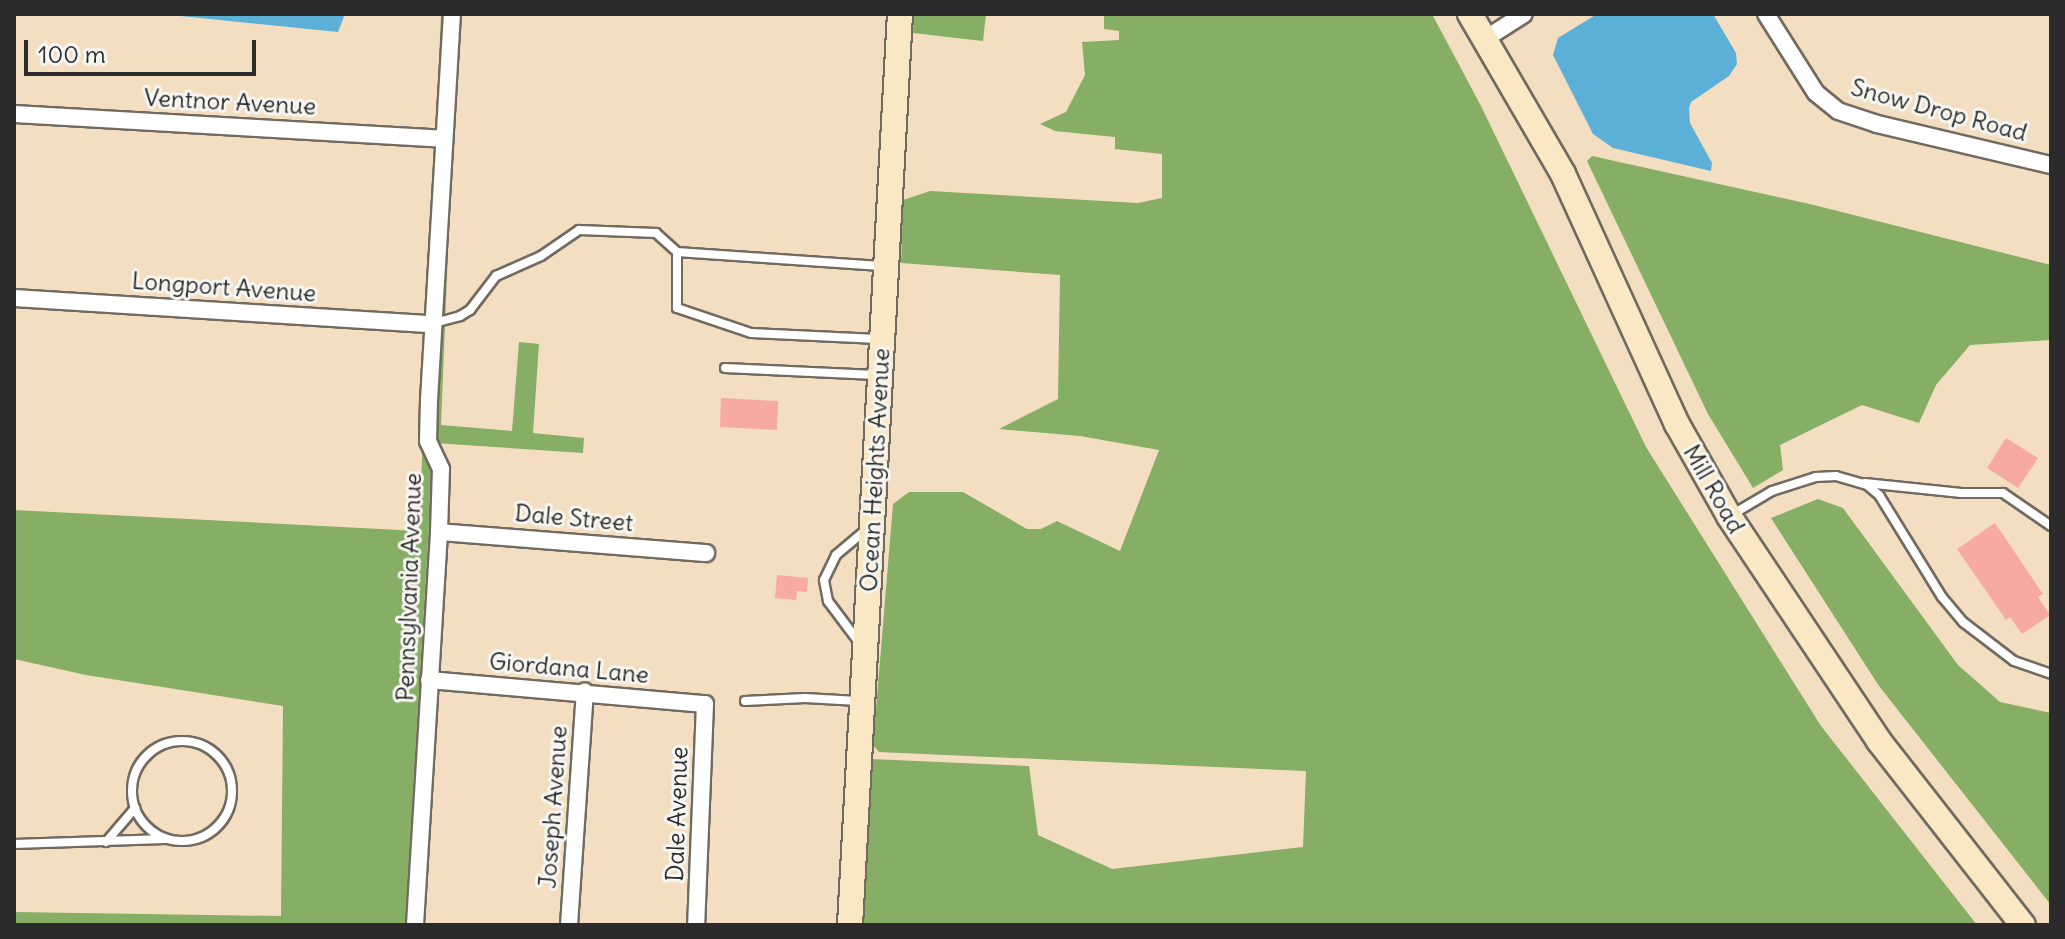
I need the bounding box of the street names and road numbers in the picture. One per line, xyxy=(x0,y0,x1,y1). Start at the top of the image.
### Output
street label: Snow Drop Road xyxy=(1848,73,2030,147)
street label: Ventnor Avenue xyxy=(143,83,317,121)
street label: Longport Avenue xyxy=(131,266,317,308)
street label: Ocean Heights Avenue xyxy=(854,347,896,593)
street label: Mill Road xyxy=(1677,440,1751,538)
street label: Pennsylvania Avenue xyxy=(391,472,427,702)
street label: Dale Street xyxy=(514,498,634,538)
street label: Giordana Lane xyxy=(488,647,650,689)
street label: Joseph Avenue xyxy=(533,725,573,889)
street label: Dale Avenue xyxy=(660,746,694,882)

